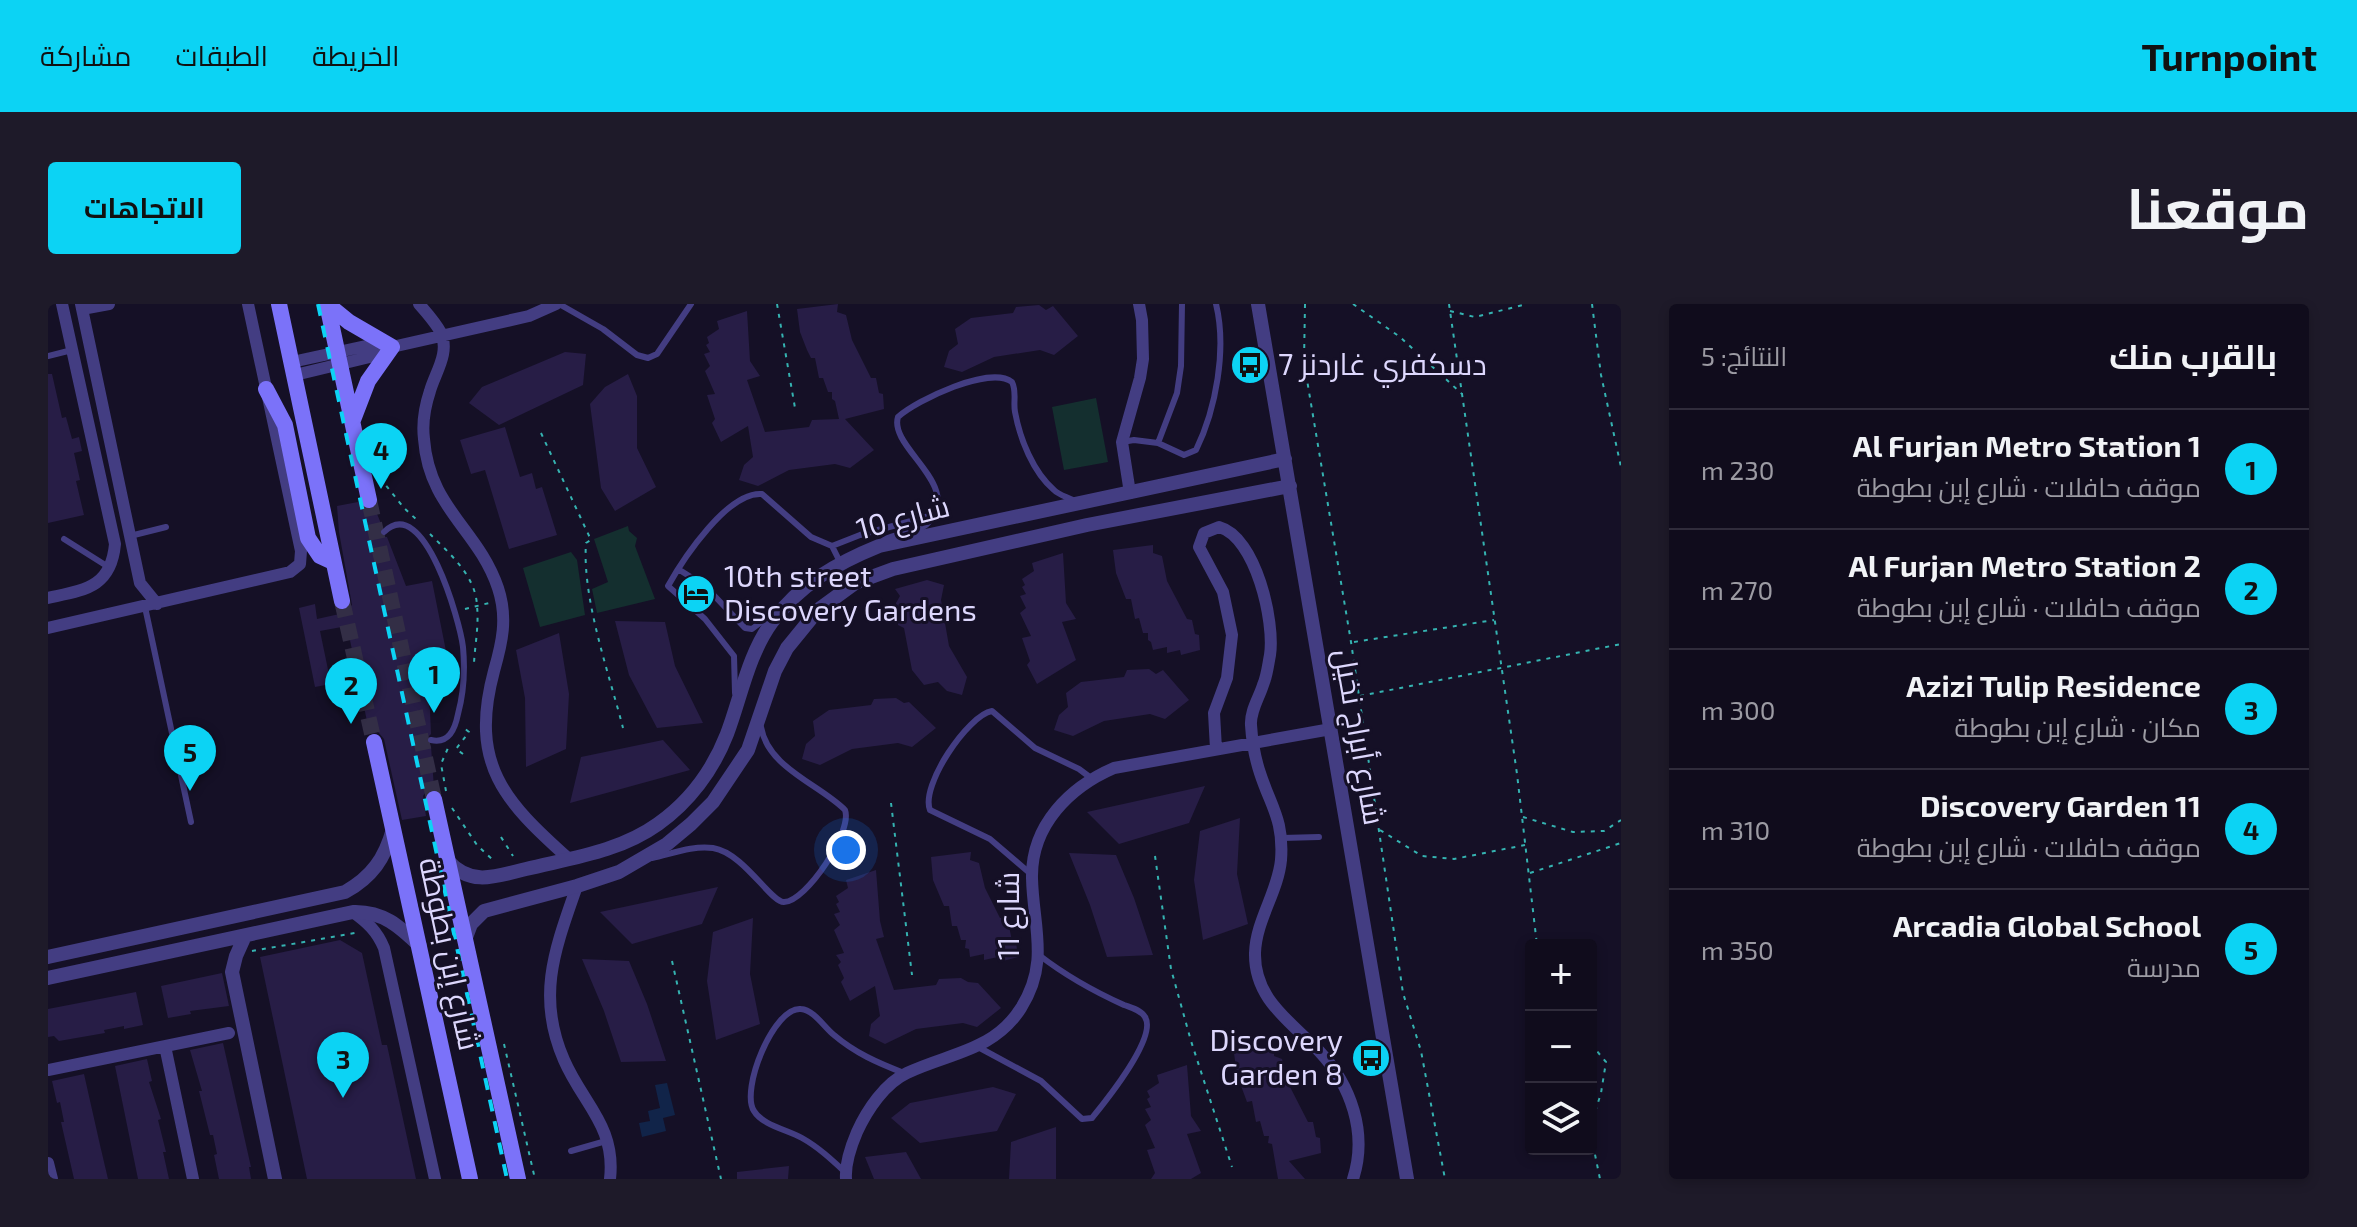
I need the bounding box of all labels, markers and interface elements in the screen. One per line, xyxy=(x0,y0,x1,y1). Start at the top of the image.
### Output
text: Turnpoint xyxy=(2141,33,2317,79)
text: مشاركة xyxy=(40,38,131,72)
text: الطبقات xyxy=(175,38,268,72)
text: الخريطة xyxy=(312,38,399,72)
button: الاتجاهات xyxy=(48,162,241,254)
text: موقعنا xyxy=(2126,173,2309,240)
text: بالقرب منك xyxy=(2109,335,2277,376)
text: النتائج: 5 xyxy=(1701,340,1787,371)
bus stop icon: دسكفري غاردنز 7 xyxy=(1229,344,1271,386)
place label: دسكفري غاردنز 7 xyxy=(1278,345,1487,388)
pin: 4 xyxy=(355,423,407,489)
text: Al Furjan Metro Station 1 xyxy=(1853,427,2201,463)
text: 230 m xyxy=(1701,454,1774,485)
text: 1 xyxy=(2245,454,2257,485)
text: موقف حافلات · شارع إبن بطوطة xyxy=(1857,471,2201,502)
street label: شارع 10 xyxy=(852,486,954,550)
text: Al Furjan Metro Station 2 xyxy=(1848,547,2201,583)
place label: 10th street Discovery Gardens xyxy=(724,557,977,627)
hotel icon: 10th street Discovery Gardens xyxy=(675,573,717,615)
text: 270 m xyxy=(1701,574,1773,605)
text: 2 xyxy=(2243,574,2259,605)
text: موقف حافلات · شارع إبن بطوطة xyxy=(1857,591,2201,622)
street label: شارع أبراج نخيل xyxy=(1324,646,1394,828)
pin: 1 xyxy=(408,647,460,713)
pin: 2 xyxy=(325,658,377,724)
text: Azizi Tulip Residence xyxy=(1906,667,2201,703)
text: 300 m xyxy=(1701,694,1775,725)
text: 3 xyxy=(2244,694,2258,725)
text: مكان · شارع إبن بطوطة xyxy=(1955,711,2201,742)
pin: 5 xyxy=(164,725,216,791)
text: Discovery Garden 11 xyxy=(1920,787,2201,823)
text: 310 m xyxy=(1701,814,1770,845)
text: 4 xyxy=(2243,814,2259,845)
your location xyxy=(826,830,866,870)
text: موقف حافلات · شارع إبن بطوطة xyxy=(1857,831,2201,862)
street label: شارع إبن بطوطة xyxy=(409,854,489,1054)
street label: شارع 11 xyxy=(989,872,1029,960)
text: Arcadia Global School xyxy=(1893,907,2201,943)
text: 350 m xyxy=(1701,934,1774,965)
text: 5 xyxy=(2244,934,2258,965)
map controls xyxy=(1525,939,1597,1155)
button: + xyxy=(1525,939,1597,1011)
text: مدرسة xyxy=(2127,951,2201,982)
button: − xyxy=(1525,1011,1597,1083)
place label: Discovery Garden 8 xyxy=(1209,1021,1343,1091)
pin: 3 xyxy=(317,1032,369,1098)
bus stop icon: Discovery Garden 8 xyxy=(1350,1037,1392,1079)
button: layers xyxy=(1525,1083,1597,1155)

